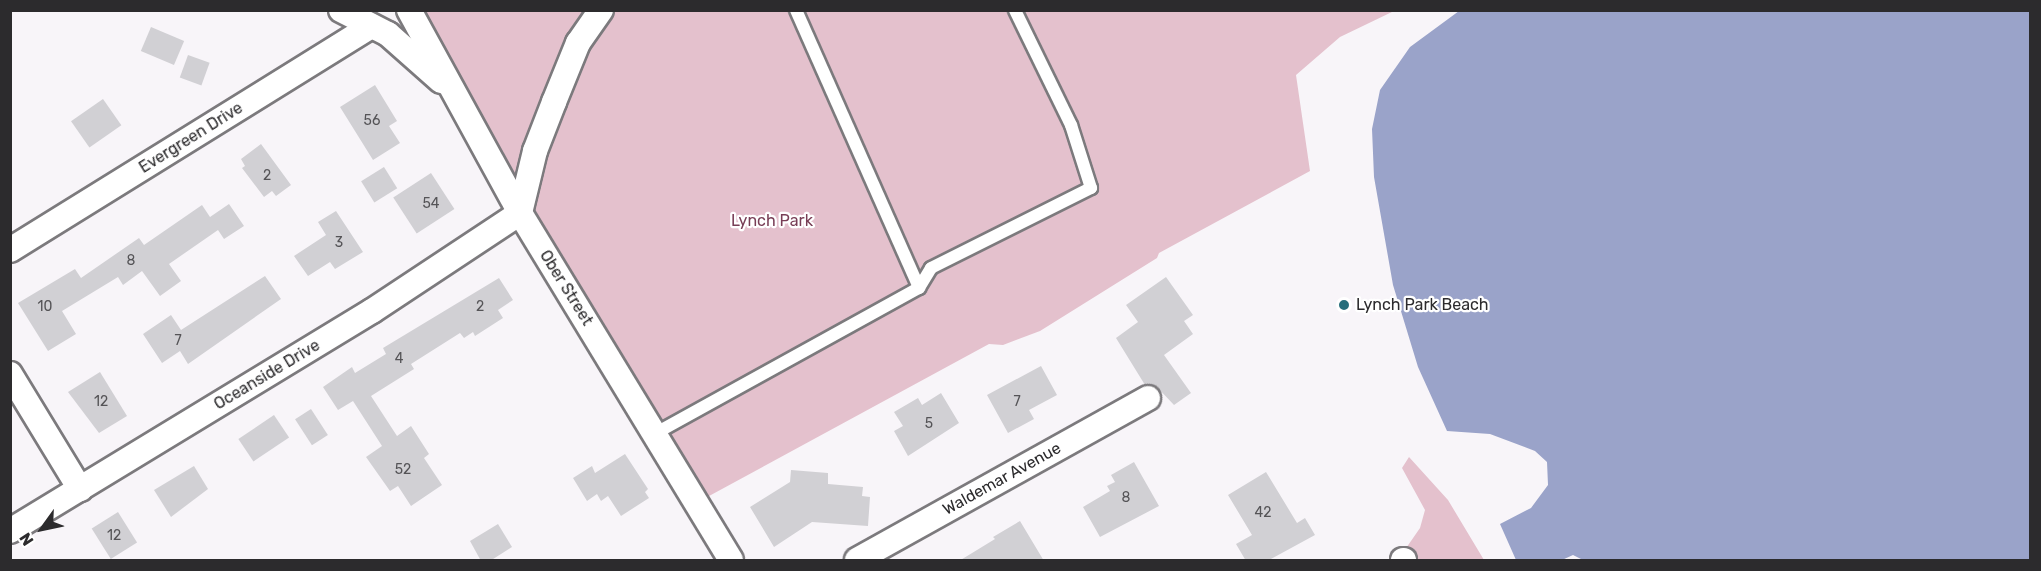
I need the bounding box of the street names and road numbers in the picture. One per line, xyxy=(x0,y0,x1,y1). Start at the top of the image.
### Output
street label: Evergreen Drive xyxy=(136,98,246,178)
street label: Ober Street xyxy=(535,247,597,329)
street label: Oceanside Drive xyxy=(211,336,323,414)
street label: Waldemar Avenue xyxy=(939,438,1065,520)

